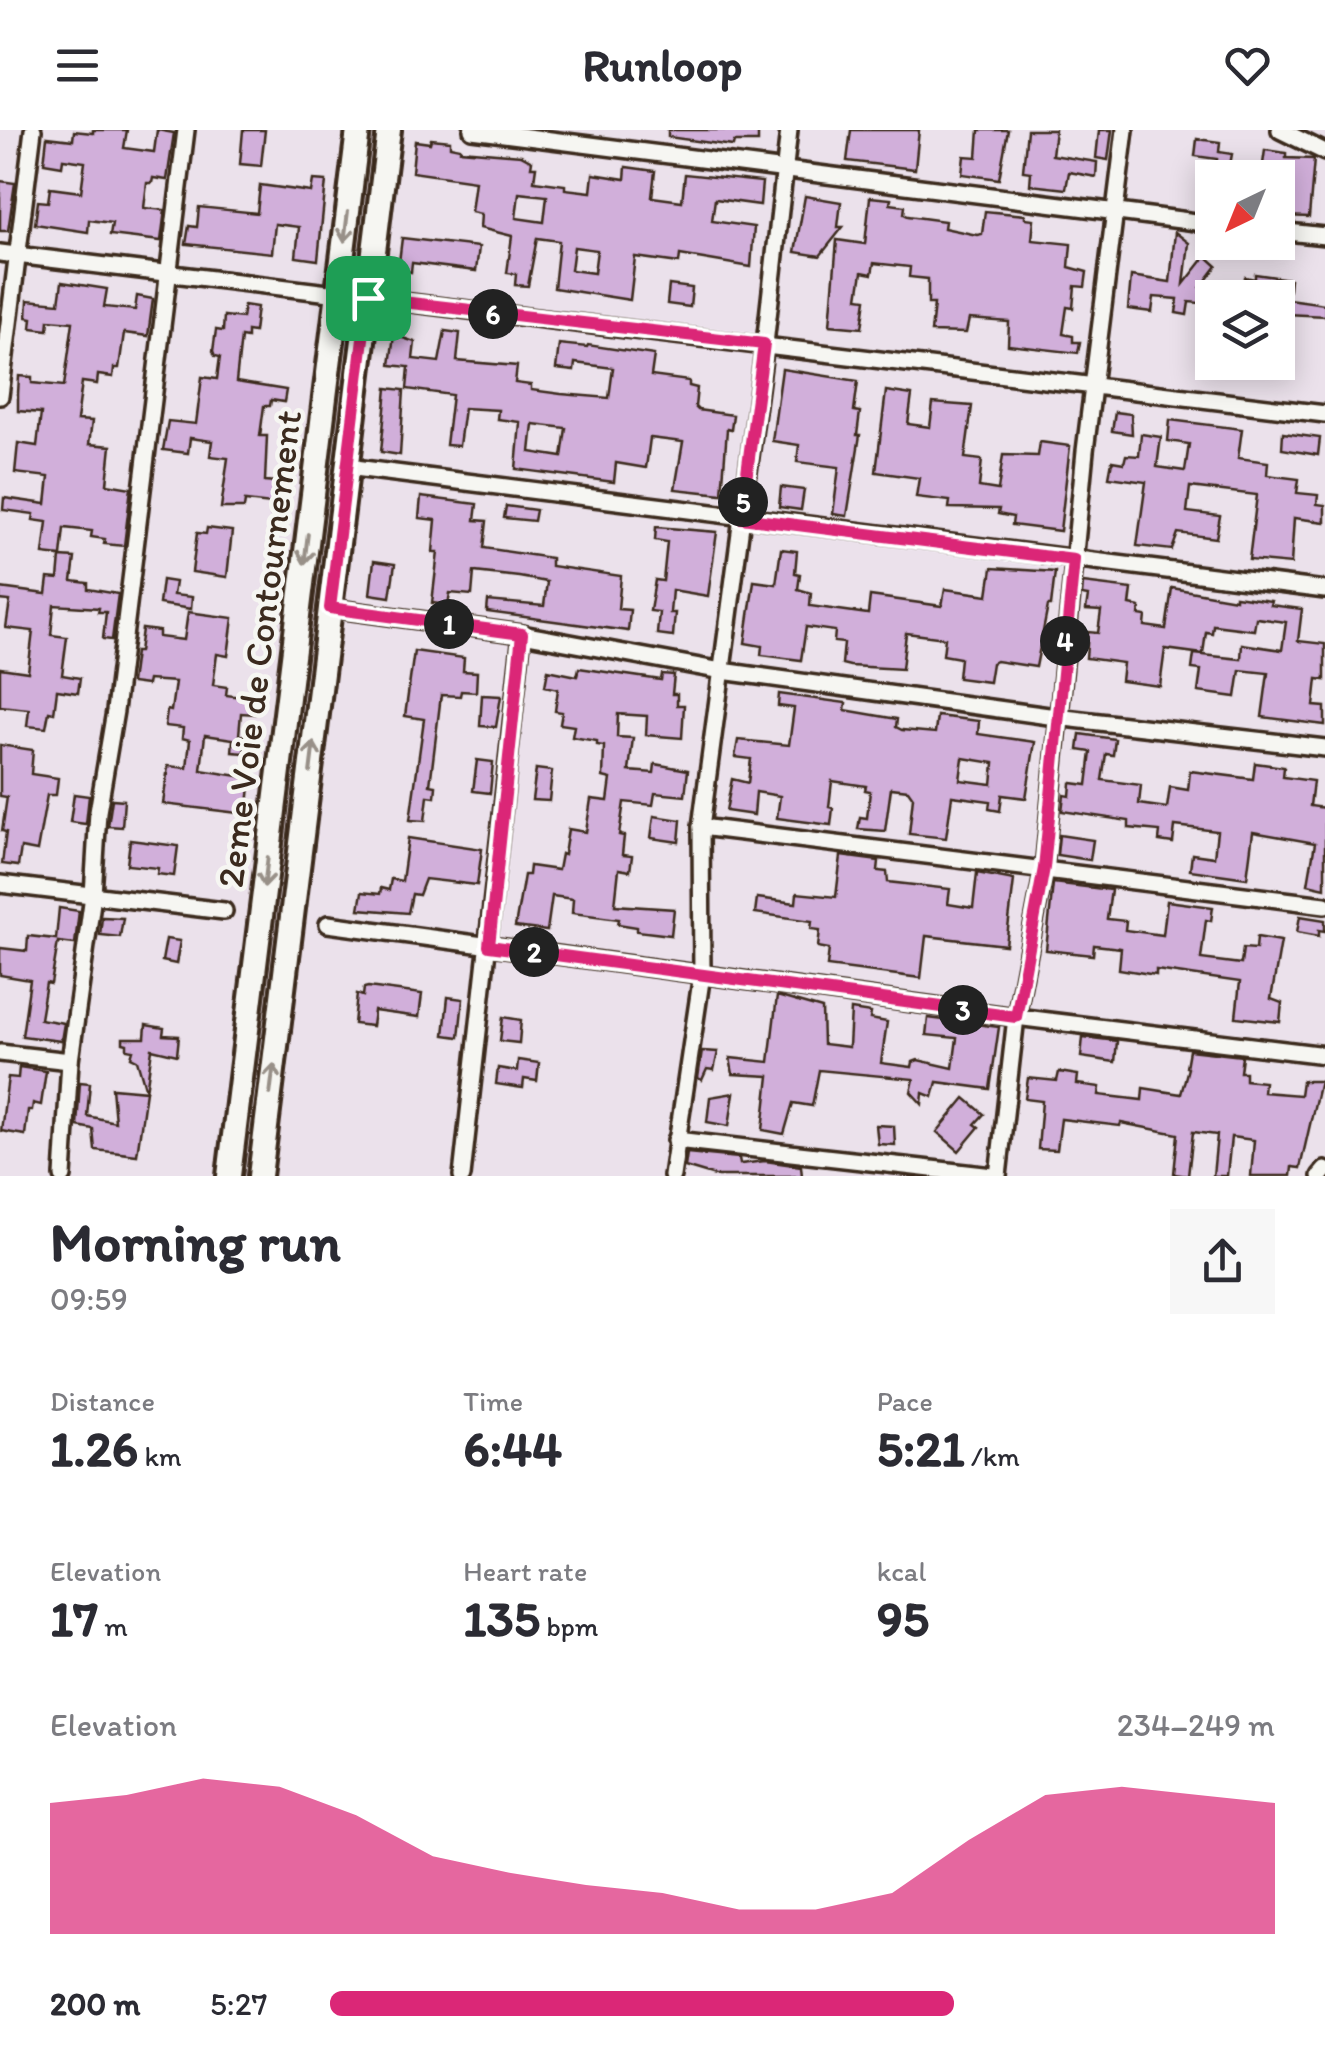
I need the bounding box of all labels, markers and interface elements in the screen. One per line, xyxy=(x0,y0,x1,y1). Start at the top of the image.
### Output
icon: menu xyxy=(50,38,105,93)
text: Runloop xyxy=(583,38,742,92)
icon: heart xyxy=(1220,38,1275,93)
north arrow xyxy=(1195,160,1295,260)
map controls xyxy=(1195,160,1295,380)
one-way arrow xyxy=(336,210,355,242)
pin xyxy=(326,256,411,341)
icon: arrive xyxy=(341,271,396,326)
button: layers xyxy=(1195,280,1295,380)
pin: 6 xyxy=(468,289,518,339)
text: 6 xyxy=(486,297,500,331)
street label: 2eme Voie de Contournement xyxy=(207,408,311,890)
pin: 5 xyxy=(718,477,768,527)
text: 5 xyxy=(736,485,750,519)
one-way arrow xyxy=(297,533,315,565)
pin: 1 xyxy=(424,599,474,649)
text: 1 xyxy=(443,607,456,641)
pin: 4 xyxy=(1040,616,1090,666)
text: 4 xyxy=(1057,624,1073,658)
one-way arrow xyxy=(303,741,321,773)
one-way arrow xyxy=(257,855,275,887)
pin: 2 xyxy=(509,927,559,977)
text: 2 xyxy=(527,935,541,969)
pin: 3 xyxy=(938,985,988,1035)
text: 3 xyxy=(955,993,971,1027)
one-way arrow xyxy=(263,1064,282,1096)
text: Morning run xyxy=(50,1209,341,1275)
button: share xyxy=(1170,1209,1275,1314)
text: 09:59 xyxy=(50,1280,128,1318)
text: Distance xyxy=(50,1384,155,1418)
text: Time xyxy=(463,1384,523,1418)
text: Pace xyxy=(877,1384,933,1418)
text: 1.26 xyxy=(50,1418,138,1479)
text: 6:44 xyxy=(463,1418,562,1479)
text: 5:21 xyxy=(877,1418,965,1479)
text: km xyxy=(138,1439,182,1473)
text: /km xyxy=(965,1439,1020,1473)
text: Elevation xyxy=(50,1554,161,1588)
text: Heart rate xyxy=(463,1554,587,1588)
text: kcal xyxy=(877,1554,926,1588)
text: 17 xyxy=(50,1588,98,1649)
text: 135 xyxy=(463,1588,540,1649)
text: 95 xyxy=(877,1588,929,1649)
text: m xyxy=(98,1609,128,1643)
text: bpm xyxy=(540,1609,598,1643)
text: Elevation xyxy=(50,1706,177,1744)
text: 234–249 m xyxy=(1117,1706,1275,1744)
text: 200 m xyxy=(50,1985,140,2023)
text: 5:27 xyxy=(210,1985,267,2023)

